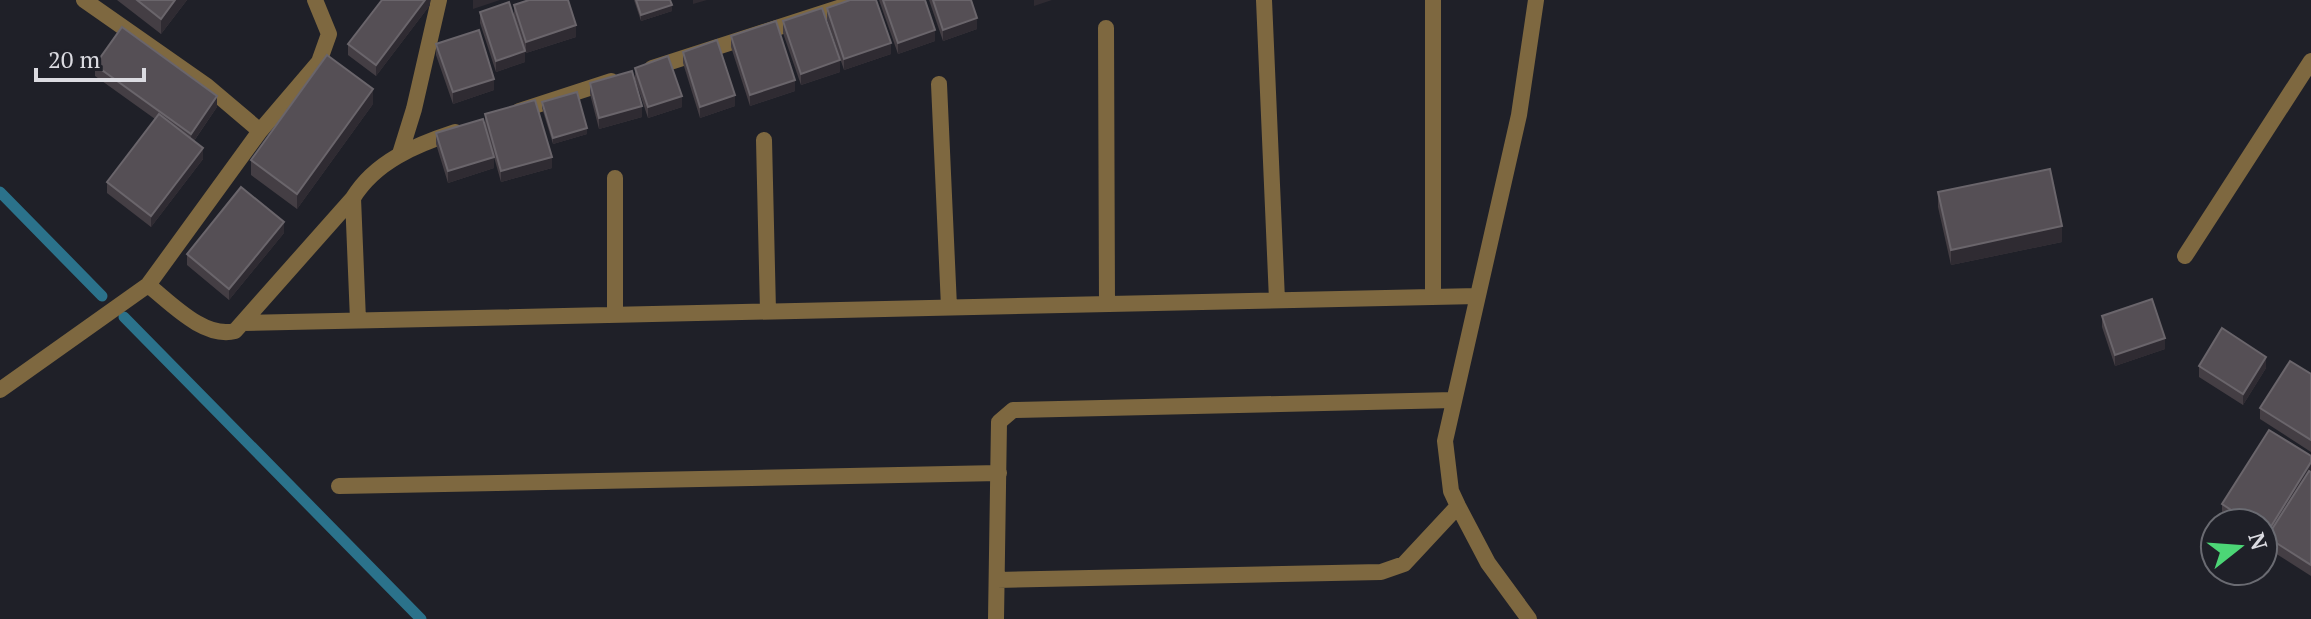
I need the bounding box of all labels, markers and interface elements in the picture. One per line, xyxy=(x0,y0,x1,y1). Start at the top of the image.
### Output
scale bar xyxy=(36,32,144,82)
text: 20 m xyxy=(48,43,100,75)
north arrow xyxy=(2199,507,2279,587)
text: N xyxy=(2242,529,2275,554)

